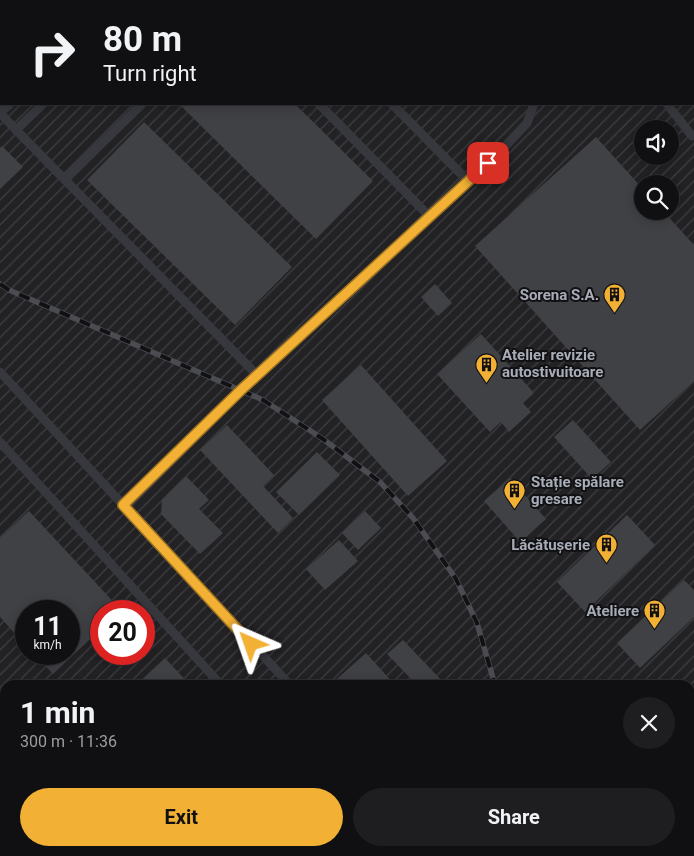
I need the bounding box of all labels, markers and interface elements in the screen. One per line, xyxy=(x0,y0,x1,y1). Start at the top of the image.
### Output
text: 80 m xyxy=(103,19,182,60)
icon: right xyxy=(20,20,85,85)
text: Turn right xyxy=(103,61,197,86)
map controls xyxy=(634,120,679,220)
button: sound xyxy=(634,120,679,165)
pin xyxy=(467,142,509,184)
icon: arrive xyxy=(474,149,502,177)
button: search xyxy=(634,175,679,220)
building icon: Sorena S.A. xyxy=(603,283,627,314)
place label: Sorena S.A. xyxy=(520,286,599,304)
place label: Atelier revizie autostivuitoare xyxy=(502,346,603,381)
building icon: Atelier revizie autostivuitoare xyxy=(474,352,498,383)
place label: Stație spălare gresare xyxy=(531,473,624,508)
building icon: Stație spălare gresare xyxy=(503,479,527,510)
building icon: Lăcătușerie xyxy=(594,533,618,564)
place label: Lăcătușerie xyxy=(511,536,590,554)
building icon: Ateliere xyxy=(643,599,667,630)
speed limit sign: 20 xyxy=(90,600,155,665)
place label: Ateliere xyxy=(586,602,639,620)
text: 11 xyxy=(33,612,62,641)
position arrow xyxy=(224,617,276,669)
text: km/h xyxy=(33,638,62,652)
text: 1 min xyxy=(20,695,95,730)
button: close xyxy=(623,697,675,749)
text: 300 m · 11:36 xyxy=(20,732,117,751)
button: Exit xyxy=(20,788,343,846)
button: Share xyxy=(353,788,675,846)

